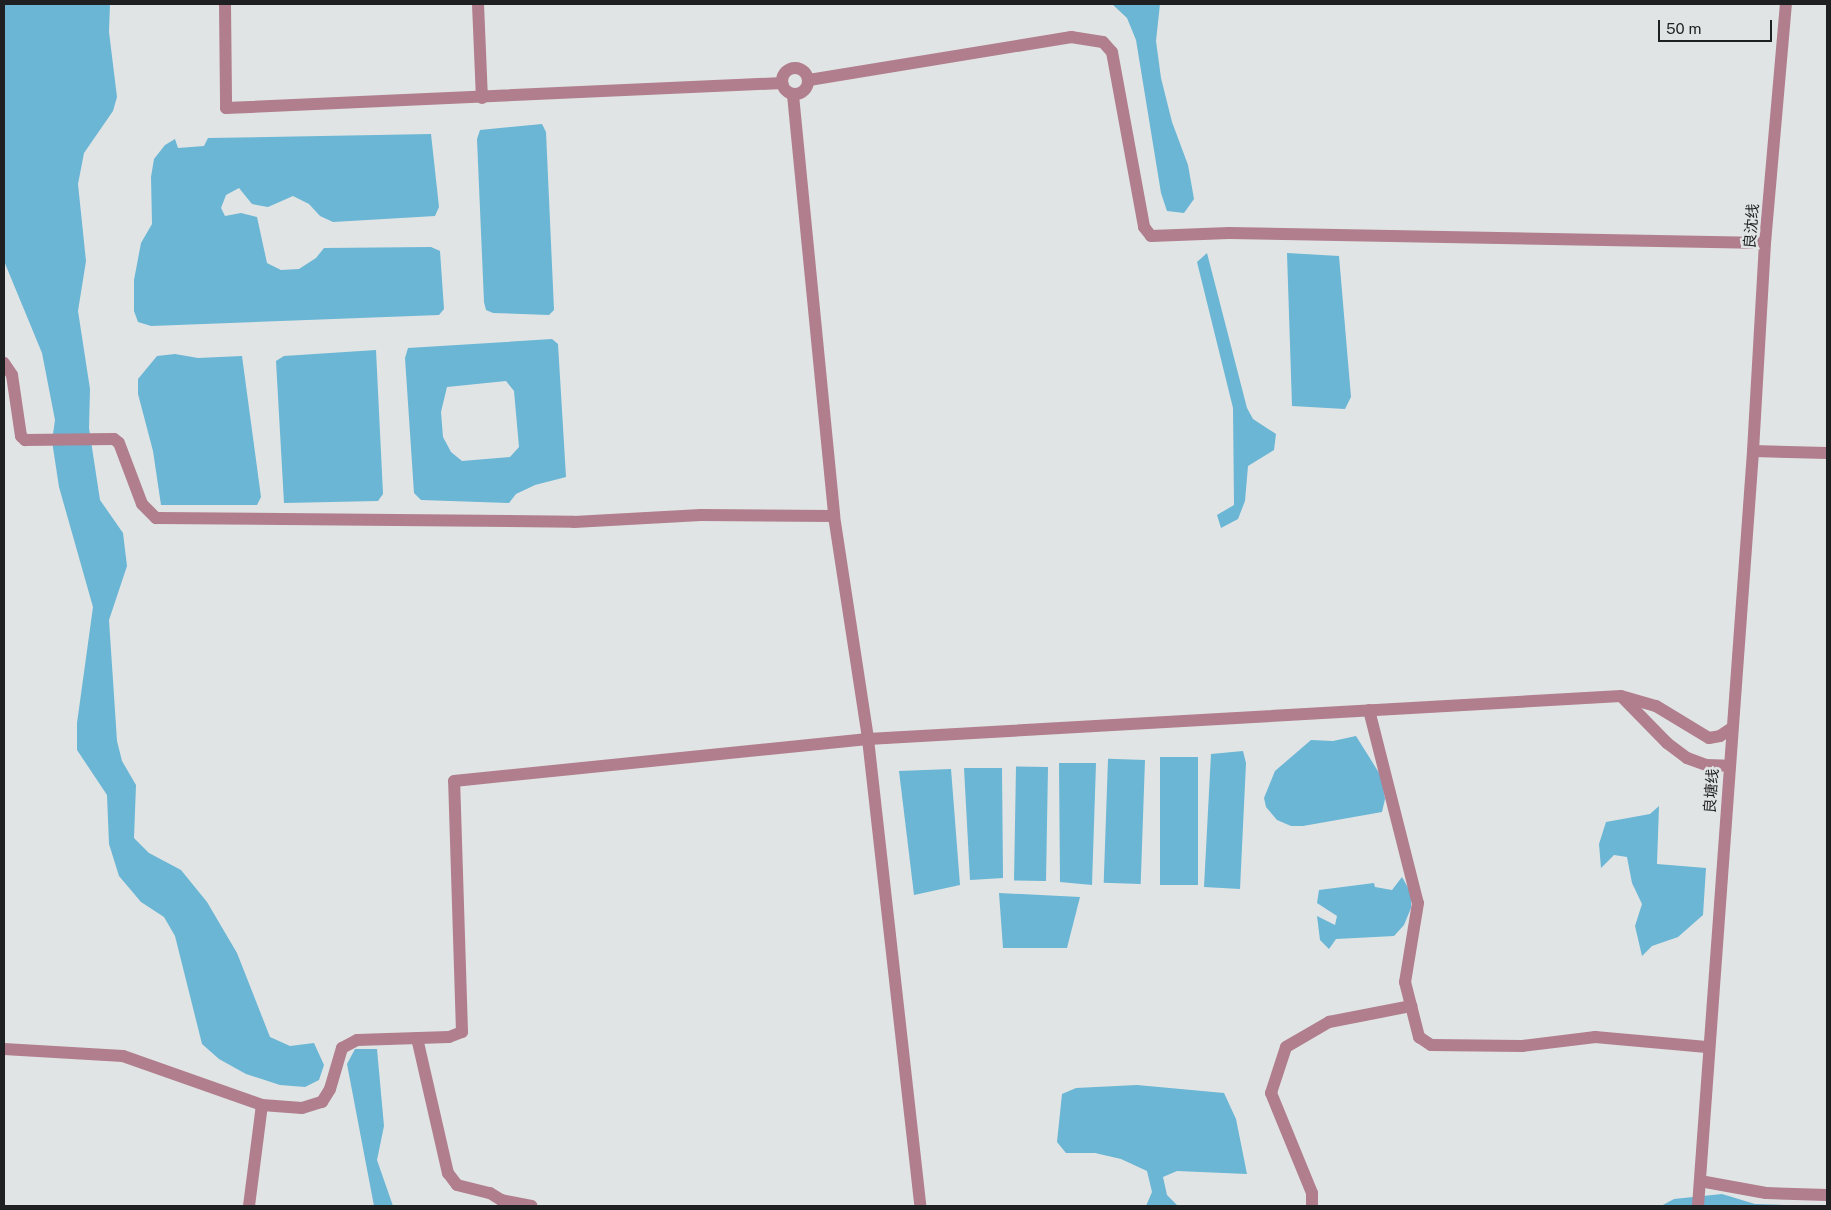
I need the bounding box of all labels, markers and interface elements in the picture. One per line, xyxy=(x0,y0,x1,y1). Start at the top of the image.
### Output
scale bar xyxy=(1661,10,1775,42)
text: 50 m xyxy=(1666,20,1701,37)
street label: 良沈线 xyxy=(1740,203,1762,249)
street label: 良塘线 xyxy=(1700,768,1722,814)

